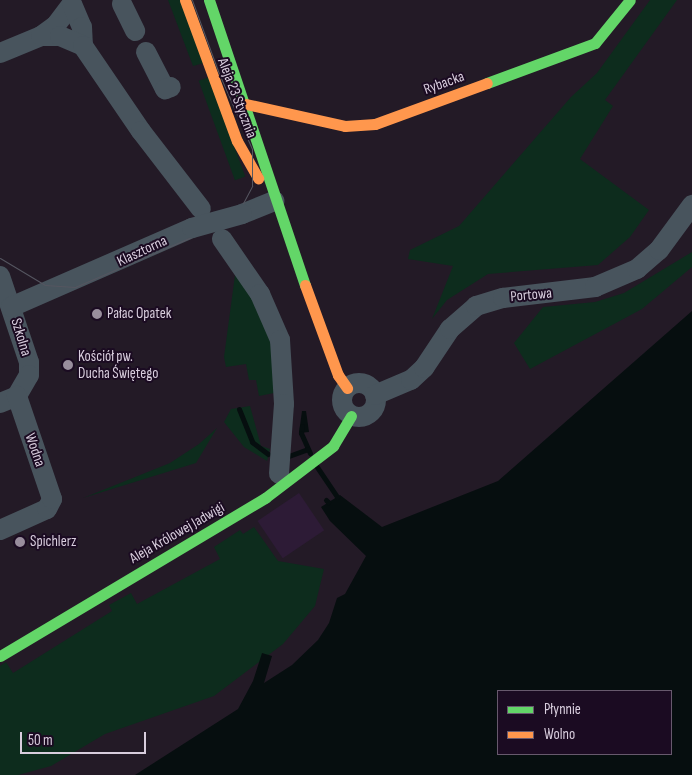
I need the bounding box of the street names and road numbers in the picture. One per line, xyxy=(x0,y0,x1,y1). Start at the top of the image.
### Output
street label: Aleja 23 Stycznia xyxy=(214,56,260,140)
street label: Rybacka xyxy=(421,67,467,99)
street label: Klasztorna xyxy=(114,232,170,270)
street label: Portowa xyxy=(509,284,553,306)
street label: Szkolna xyxy=(7,316,35,358)
street label: Wodna xyxy=(21,431,49,469)
street label: Aleja Królowej Jadwigi xyxy=(126,499,228,567)

